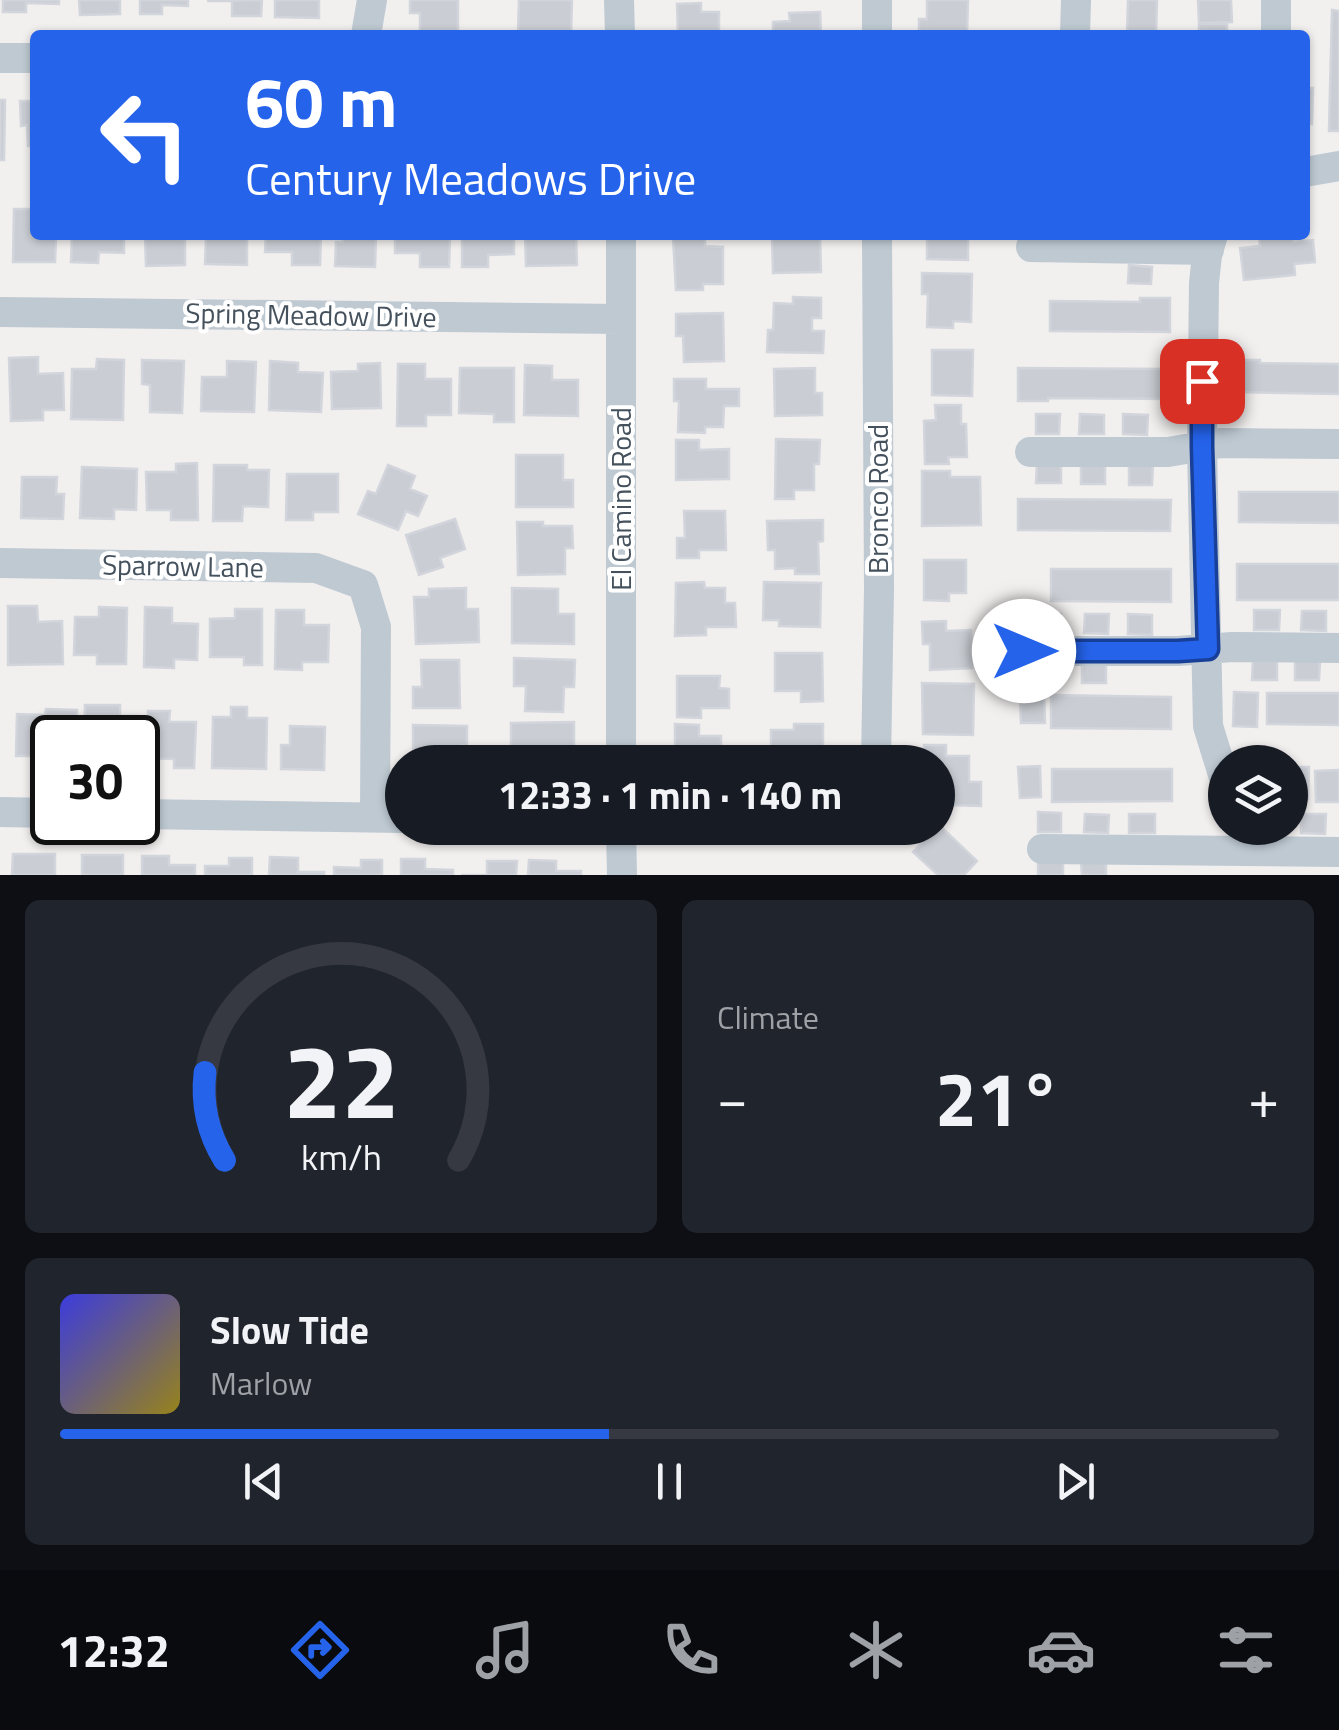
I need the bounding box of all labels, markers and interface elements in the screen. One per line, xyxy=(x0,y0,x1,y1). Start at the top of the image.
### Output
text: 60 m xyxy=(245,48,398,154)
icon: left xyxy=(80,70,210,200)
text: Century Meadows Drive xyxy=(245,144,696,212)
street label: Spring Meadow Drive xyxy=(185,291,437,338)
pin xyxy=(1160,339,1245,424)
icon: arrive xyxy=(1175,354,1230,409)
street label: El Camino Road xyxy=(599,407,642,591)
street label: Bronco Road xyxy=(856,424,899,574)
street label: Sparrow Lane xyxy=(102,543,264,588)
position arrow xyxy=(972,599,1076,703)
speed limit sign: 30 xyxy=(30,715,160,845)
map controls xyxy=(1208,745,1308,845)
button: layers xyxy=(1208,745,1308,845)
text: 12:33 · 1 min · 140 m xyxy=(498,766,842,824)
text: Climate xyxy=(717,993,819,1041)
text: 22 xyxy=(283,1000,399,1158)
text: 21° xyxy=(935,1041,1061,1155)
text: − xyxy=(717,1056,748,1139)
text: + xyxy=(1248,1056,1279,1139)
text: km/h xyxy=(301,1129,381,1184)
text: Slow Tide xyxy=(210,1301,369,1359)
text: Marlow xyxy=(210,1359,313,1407)
icon: previous xyxy=(236,1454,291,1509)
icon: pause xyxy=(642,1454,697,1509)
icon: next xyxy=(1048,1454,1103,1509)
icon: directions xyxy=(285,1615,355,1685)
icon: music xyxy=(470,1615,540,1685)
icon: phone xyxy=(656,1615,726,1685)
icon: climate xyxy=(841,1615,911,1685)
icon: car xyxy=(1026,1615,1096,1685)
icon: filters xyxy=(1211,1615,1281,1685)
text: 12:32 xyxy=(58,1616,170,1684)

